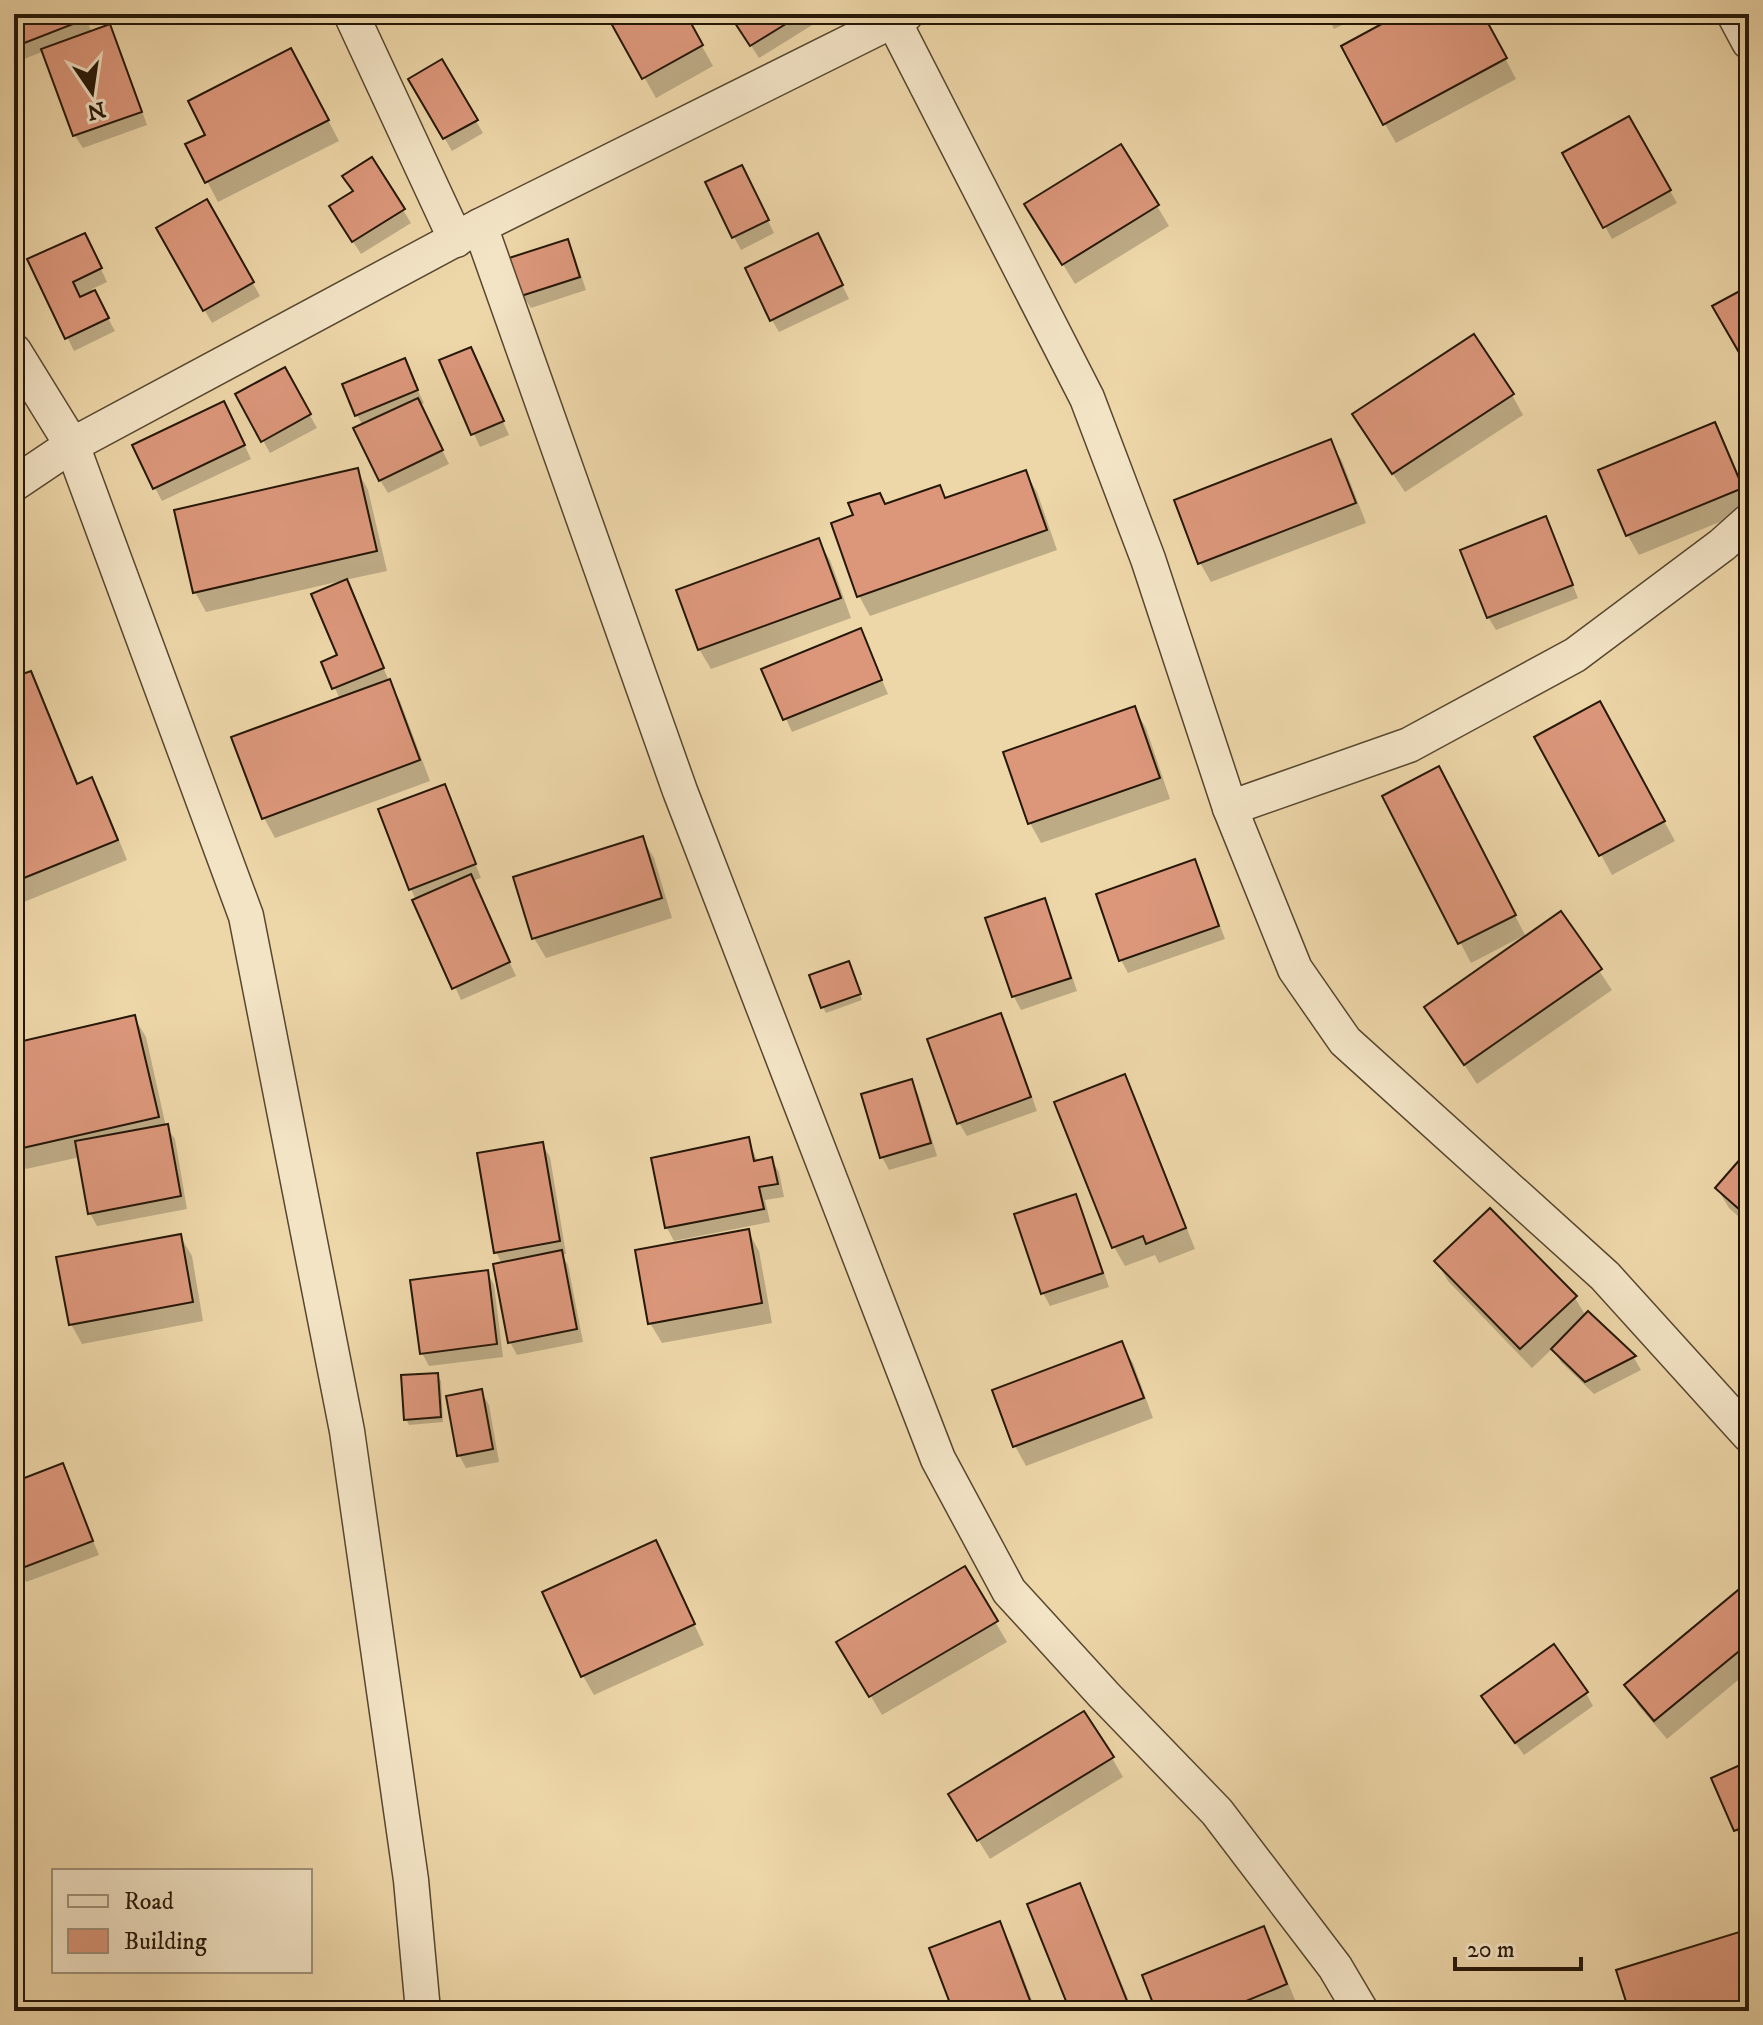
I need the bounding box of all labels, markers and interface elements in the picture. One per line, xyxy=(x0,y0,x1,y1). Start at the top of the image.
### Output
north arrow xyxy=(52,52,132,132)
text: N xyxy=(84,95,108,125)
legend xyxy=(52,1869,312,1973)
text: Road xyxy=(124,1887,174,1917)
scale bar xyxy=(1455,1921,1581,1971)
text: Building xyxy=(124,1927,207,1957)
text: 20 m xyxy=(1467,1935,1515,1965)

